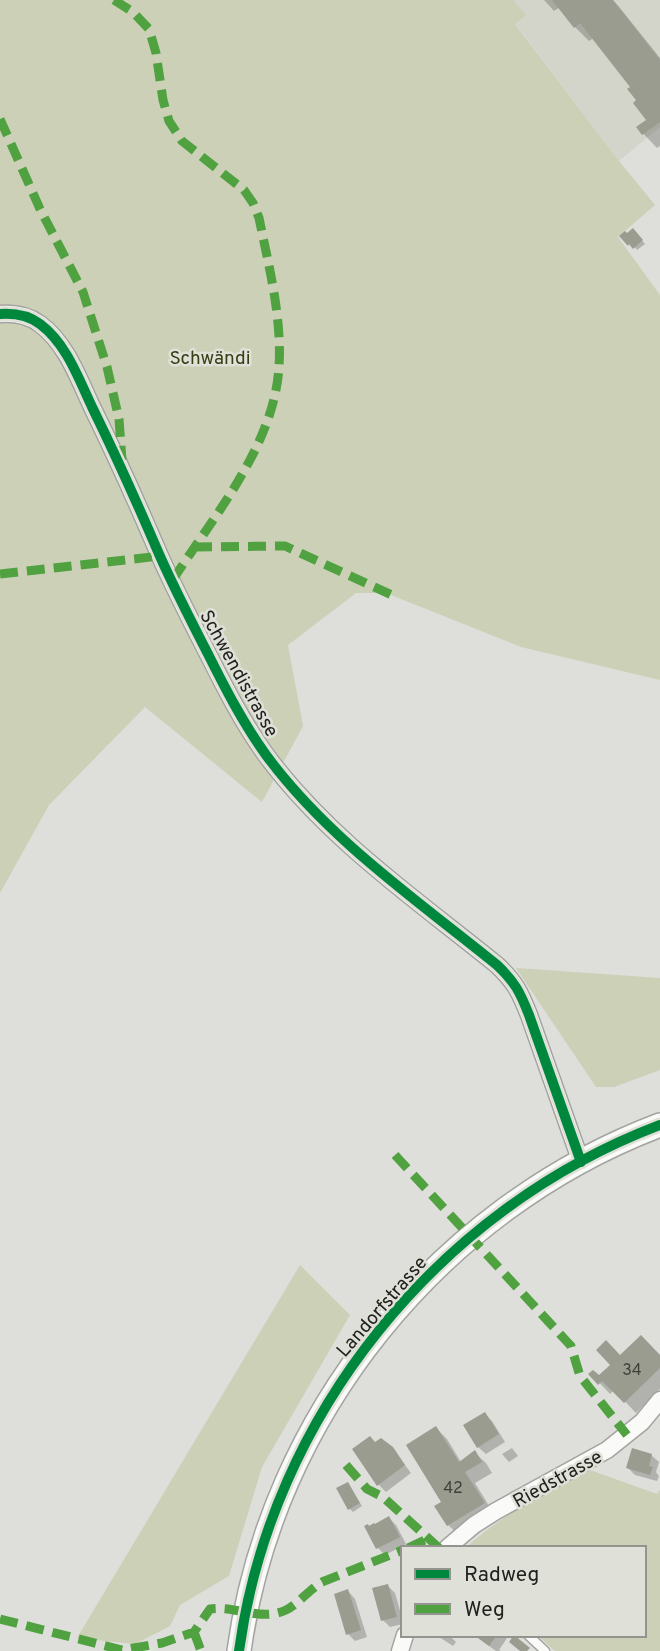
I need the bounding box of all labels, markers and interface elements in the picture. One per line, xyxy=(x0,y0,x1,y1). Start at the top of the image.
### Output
park label: Schwändi xyxy=(170,347,250,371)
street label: Schwendistrasse xyxy=(193,606,283,742)
street label: Landorfstrasse xyxy=(332,1252,433,1363)
house number: 34 xyxy=(622,1361,642,1381)
street label: Riedstrasse xyxy=(509,1445,607,1514)
house number: 42 xyxy=(443,1479,463,1499)
legend xyxy=(401,1546,646,1637)
text: Radweg xyxy=(464,1562,539,1589)
text: Weg xyxy=(464,1597,505,1624)

